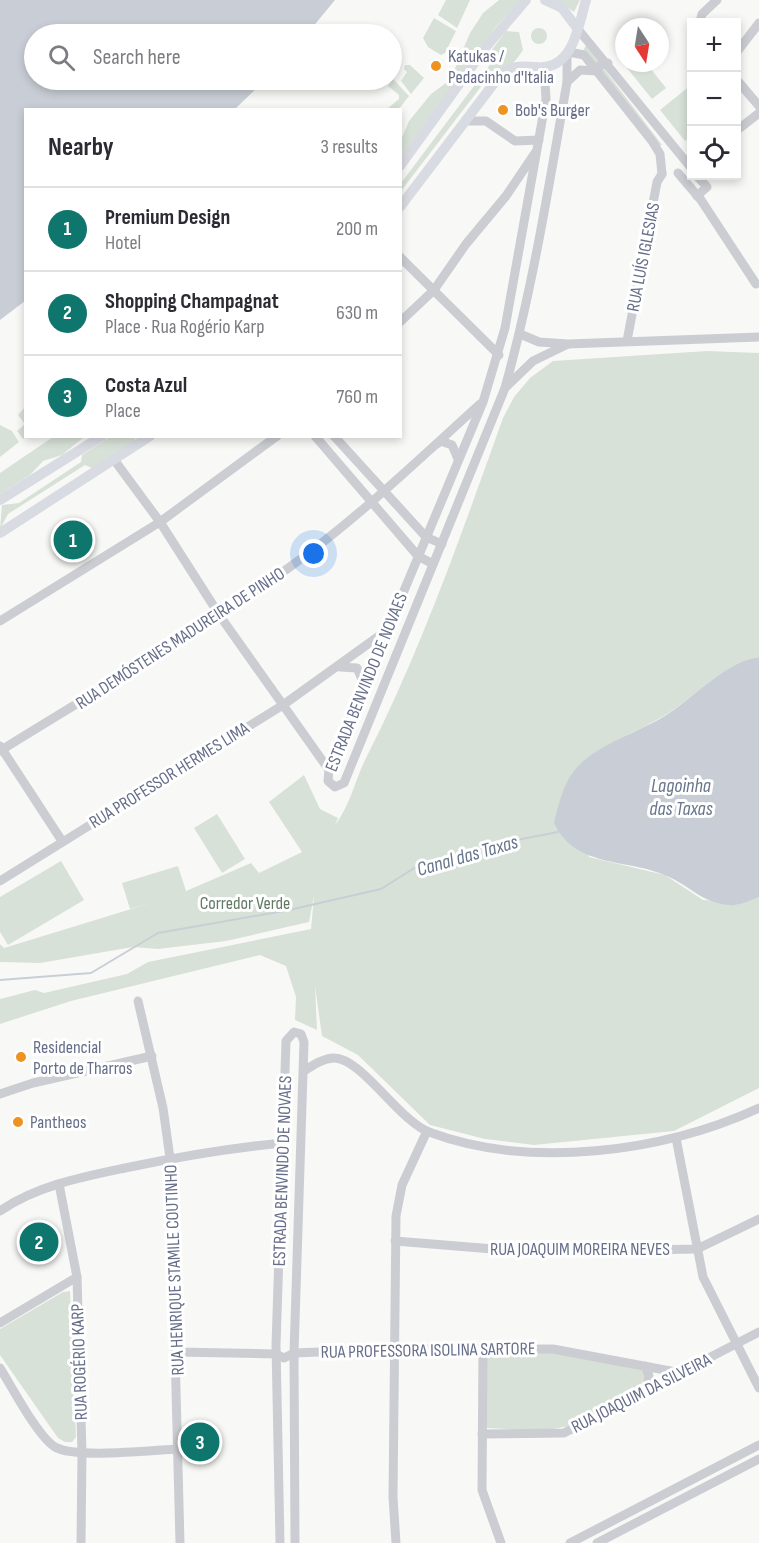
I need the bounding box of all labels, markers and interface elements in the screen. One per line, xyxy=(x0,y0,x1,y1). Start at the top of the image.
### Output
north arrow xyxy=(615,18,669,72)
map controls xyxy=(687,18,741,180)
button: + xyxy=(687,18,741,72)
search box xyxy=(24,24,402,90)
icon: search xyxy=(45,41,78,74)
text: Search here xyxy=(93,44,180,71)
place label: Katukas / Pedacinho d'Italia xyxy=(448,46,554,88)
marker: Katukas / Pedacinho d'Italia xyxy=(429,59,443,73)
button: − xyxy=(687,72,741,126)
place label: Bob's Burger xyxy=(515,100,590,121)
marker: Bob's Burger xyxy=(496,103,510,117)
button: locate xyxy=(687,126,741,180)
text: Nearby xyxy=(48,132,114,163)
text: 3 results xyxy=(321,135,378,159)
street label: RUA LUÍS IGLESIAS xyxy=(623,201,664,313)
text: Premium Design xyxy=(105,204,230,231)
text: 1 xyxy=(64,217,71,241)
text: 200 m xyxy=(336,217,378,241)
text: Hotel xyxy=(105,231,141,255)
text: Shopping Champagnat xyxy=(105,288,279,315)
text: 2 xyxy=(63,301,72,325)
text: 630 m xyxy=(336,301,378,325)
text: Place · Rua Rogério Karp xyxy=(105,315,264,339)
text: Costa Azul xyxy=(105,372,187,399)
text: 3 xyxy=(63,385,72,409)
text: 760 m xyxy=(336,385,378,409)
text: Place xyxy=(105,399,141,423)
pin: 1 xyxy=(54,518,92,562)
your location xyxy=(299,539,328,568)
street label: RUA DEMÓSTENES MADUREIRA DE PINHO xyxy=(72,563,289,714)
street label: ESTRADA BENVINDO DE NOVAES xyxy=(321,589,412,775)
street label: RUA PROFESSOR HERMES LIMA xyxy=(86,718,253,833)
water label: Lagoinha das Taxas xyxy=(649,774,713,821)
water label: Canal das Taxas xyxy=(414,830,521,882)
park label: Corredor Verde xyxy=(200,893,290,914)
place label: Residencial Porto de Tharros xyxy=(33,1037,133,1079)
marker: Residencial Porto de Tharros xyxy=(14,1050,28,1064)
street label: ESTRADA BENVINDO DE NOVAES xyxy=(269,1075,296,1267)
place label: Pantheos xyxy=(30,1112,86,1133)
marker: Pantheos xyxy=(11,1115,25,1129)
street label: RUA HENRIQUE STAMILE COUTINHO xyxy=(160,1164,189,1376)
pin: 2 xyxy=(20,1220,58,1264)
street label: RUA JOAQUIM MOREIRA NEVES xyxy=(490,1239,670,1260)
street label: RUA ROGÉRIO KARP xyxy=(67,1303,92,1421)
street label: RUA PROFESSORA ISOLINA SARTORE xyxy=(320,1338,536,1363)
street label: RUA JOAQUIM DA SILVEIRA xyxy=(568,1349,715,1438)
pin: 3 xyxy=(180,1420,220,1464)

